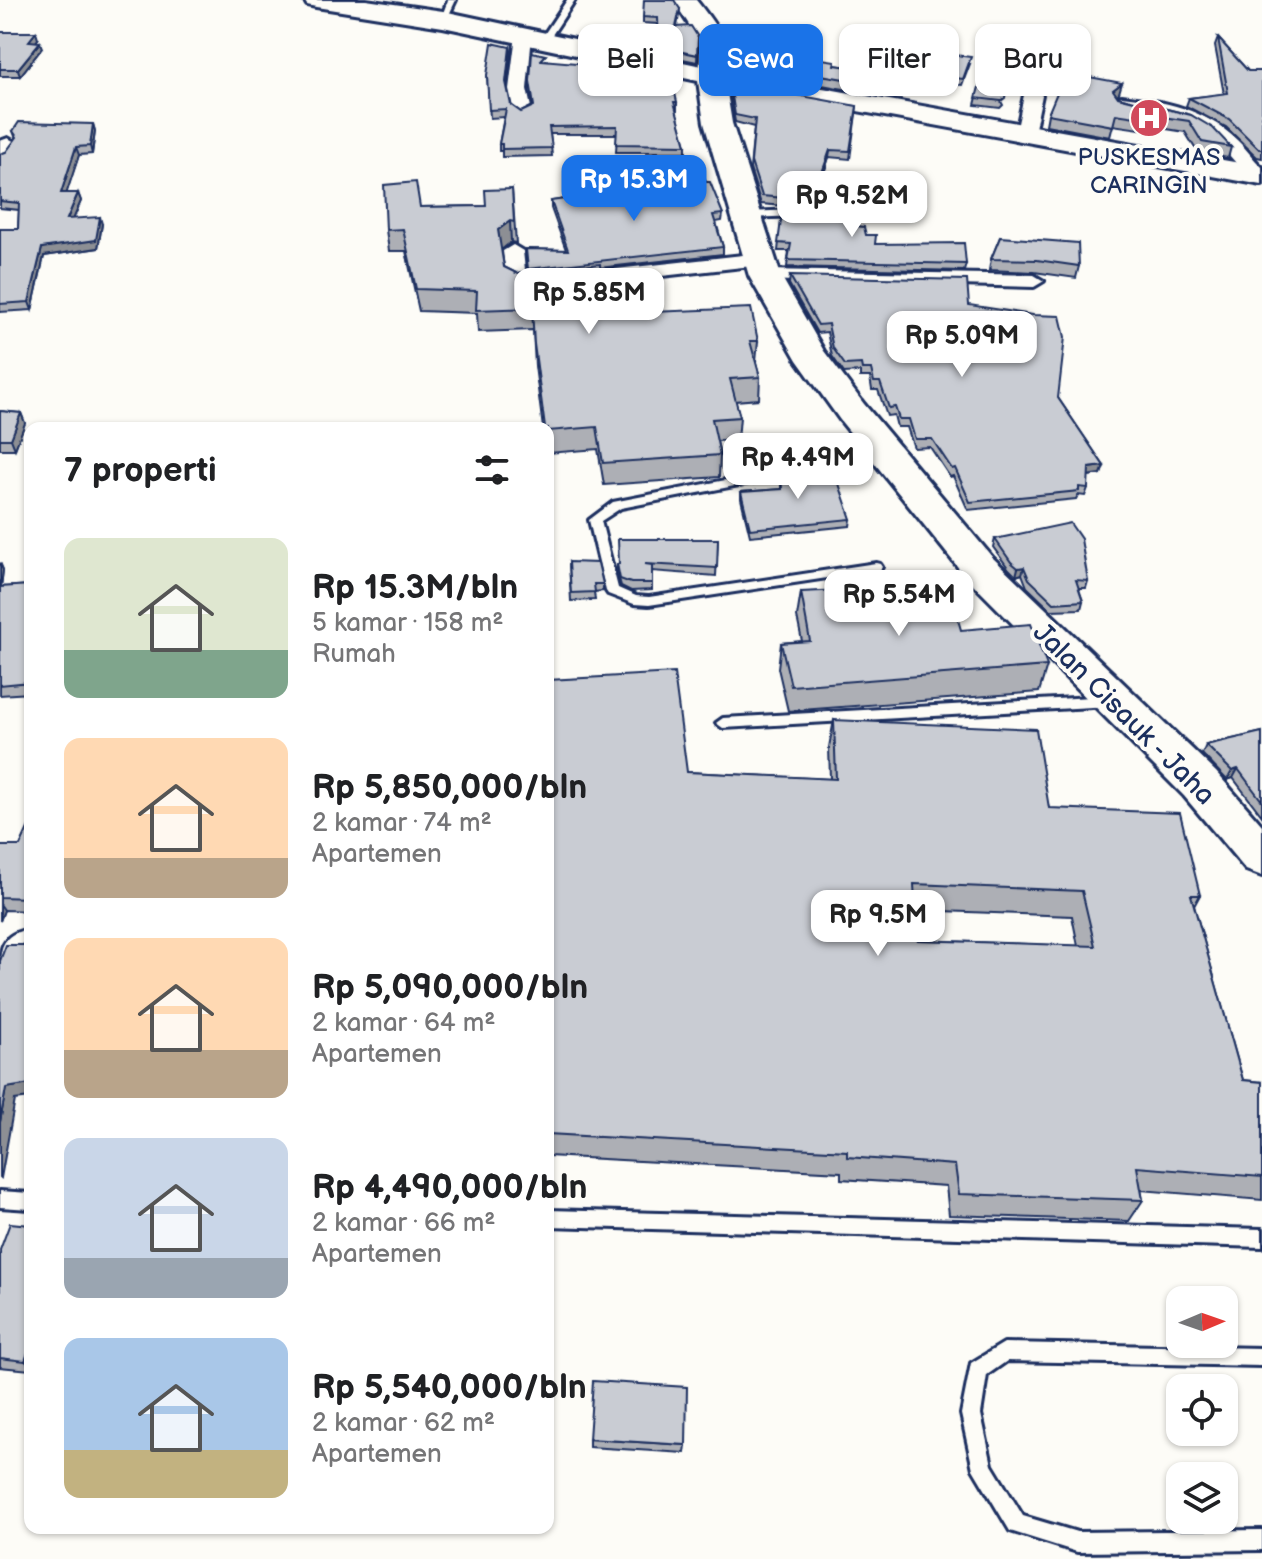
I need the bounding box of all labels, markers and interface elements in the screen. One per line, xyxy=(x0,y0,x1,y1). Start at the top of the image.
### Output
chip: Beli xyxy=(578,24,683,96)
chip: Sewa xyxy=(699,24,823,96)
chip: Filter xyxy=(839,24,959,96)
chip: Baru xyxy=(975,24,1091,96)
hospital icon: PUSKESMAS CARINGIN xyxy=(1128,97,1170,139)
place label: PUSKESMAS CARINGIN xyxy=(1078,143,1220,200)
pin: Rp 15.3M xyxy=(551,155,717,223)
text: Rp 15.3M xyxy=(579,165,689,196)
pin: Rp 9.52M xyxy=(769,171,935,239)
text: Rp 9.52M xyxy=(795,181,909,212)
pin: Rp 5.85M xyxy=(506,268,672,336)
text: Rp 5.85M xyxy=(532,278,646,309)
pin: Rp 5.09M xyxy=(879,311,1045,379)
text: Rp 5.09M xyxy=(905,321,1019,352)
pin: Rp 4.49M xyxy=(715,433,881,501)
text: Rp 4.49M xyxy=(741,443,855,474)
icon: filters xyxy=(470,448,514,492)
text: 7 properti xyxy=(64,450,216,491)
text: Rp 15.3M/bln xyxy=(312,567,518,608)
icon: home xyxy=(128,570,224,666)
pin: Rp 5.54M xyxy=(816,570,982,638)
text: Rp 5.54M xyxy=(842,580,956,611)
text: 5 kamar · 158 m² xyxy=(312,608,503,639)
street label: Jalan Cisauk - Jaha xyxy=(1026,616,1222,812)
text: Rumah xyxy=(312,639,396,670)
text: Rp 5,850,000/bln xyxy=(312,767,587,808)
icon: home xyxy=(128,770,224,866)
text: 2 kamar · 74 m² xyxy=(312,808,492,839)
text: Apartemen xyxy=(312,839,442,870)
pin: Rp 9.5M xyxy=(804,890,952,958)
text: Rp 9.5M xyxy=(829,900,927,931)
text: Rp 5,090,000/bln xyxy=(312,967,588,1008)
icon: home xyxy=(128,970,224,1066)
text: 2 kamar · 64 m² xyxy=(312,1008,495,1039)
text: Apartemen xyxy=(312,1039,442,1070)
text: Rp 4,490,000/bln xyxy=(312,1167,588,1208)
icon: home xyxy=(128,1170,224,1266)
text: 2 kamar · 66 m² xyxy=(312,1208,495,1239)
text: Apartemen xyxy=(312,1239,442,1270)
north arrow xyxy=(1166,1286,1238,1358)
map controls xyxy=(1166,1286,1238,1534)
text: Rp 5,540,000/bln xyxy=(312,1367,587,1408)
icon: home xyxy=(128,1370,224,1466)
button: locate xyxy=(1166,1374,1238,1446)
text: 2 kamar · 62 m² xyxy=(312,1408,495,1439)
text: Apartemen xyxy=(312,1439,442,1470)
button: layers xyxy=(1166,1462,1238,1534)

